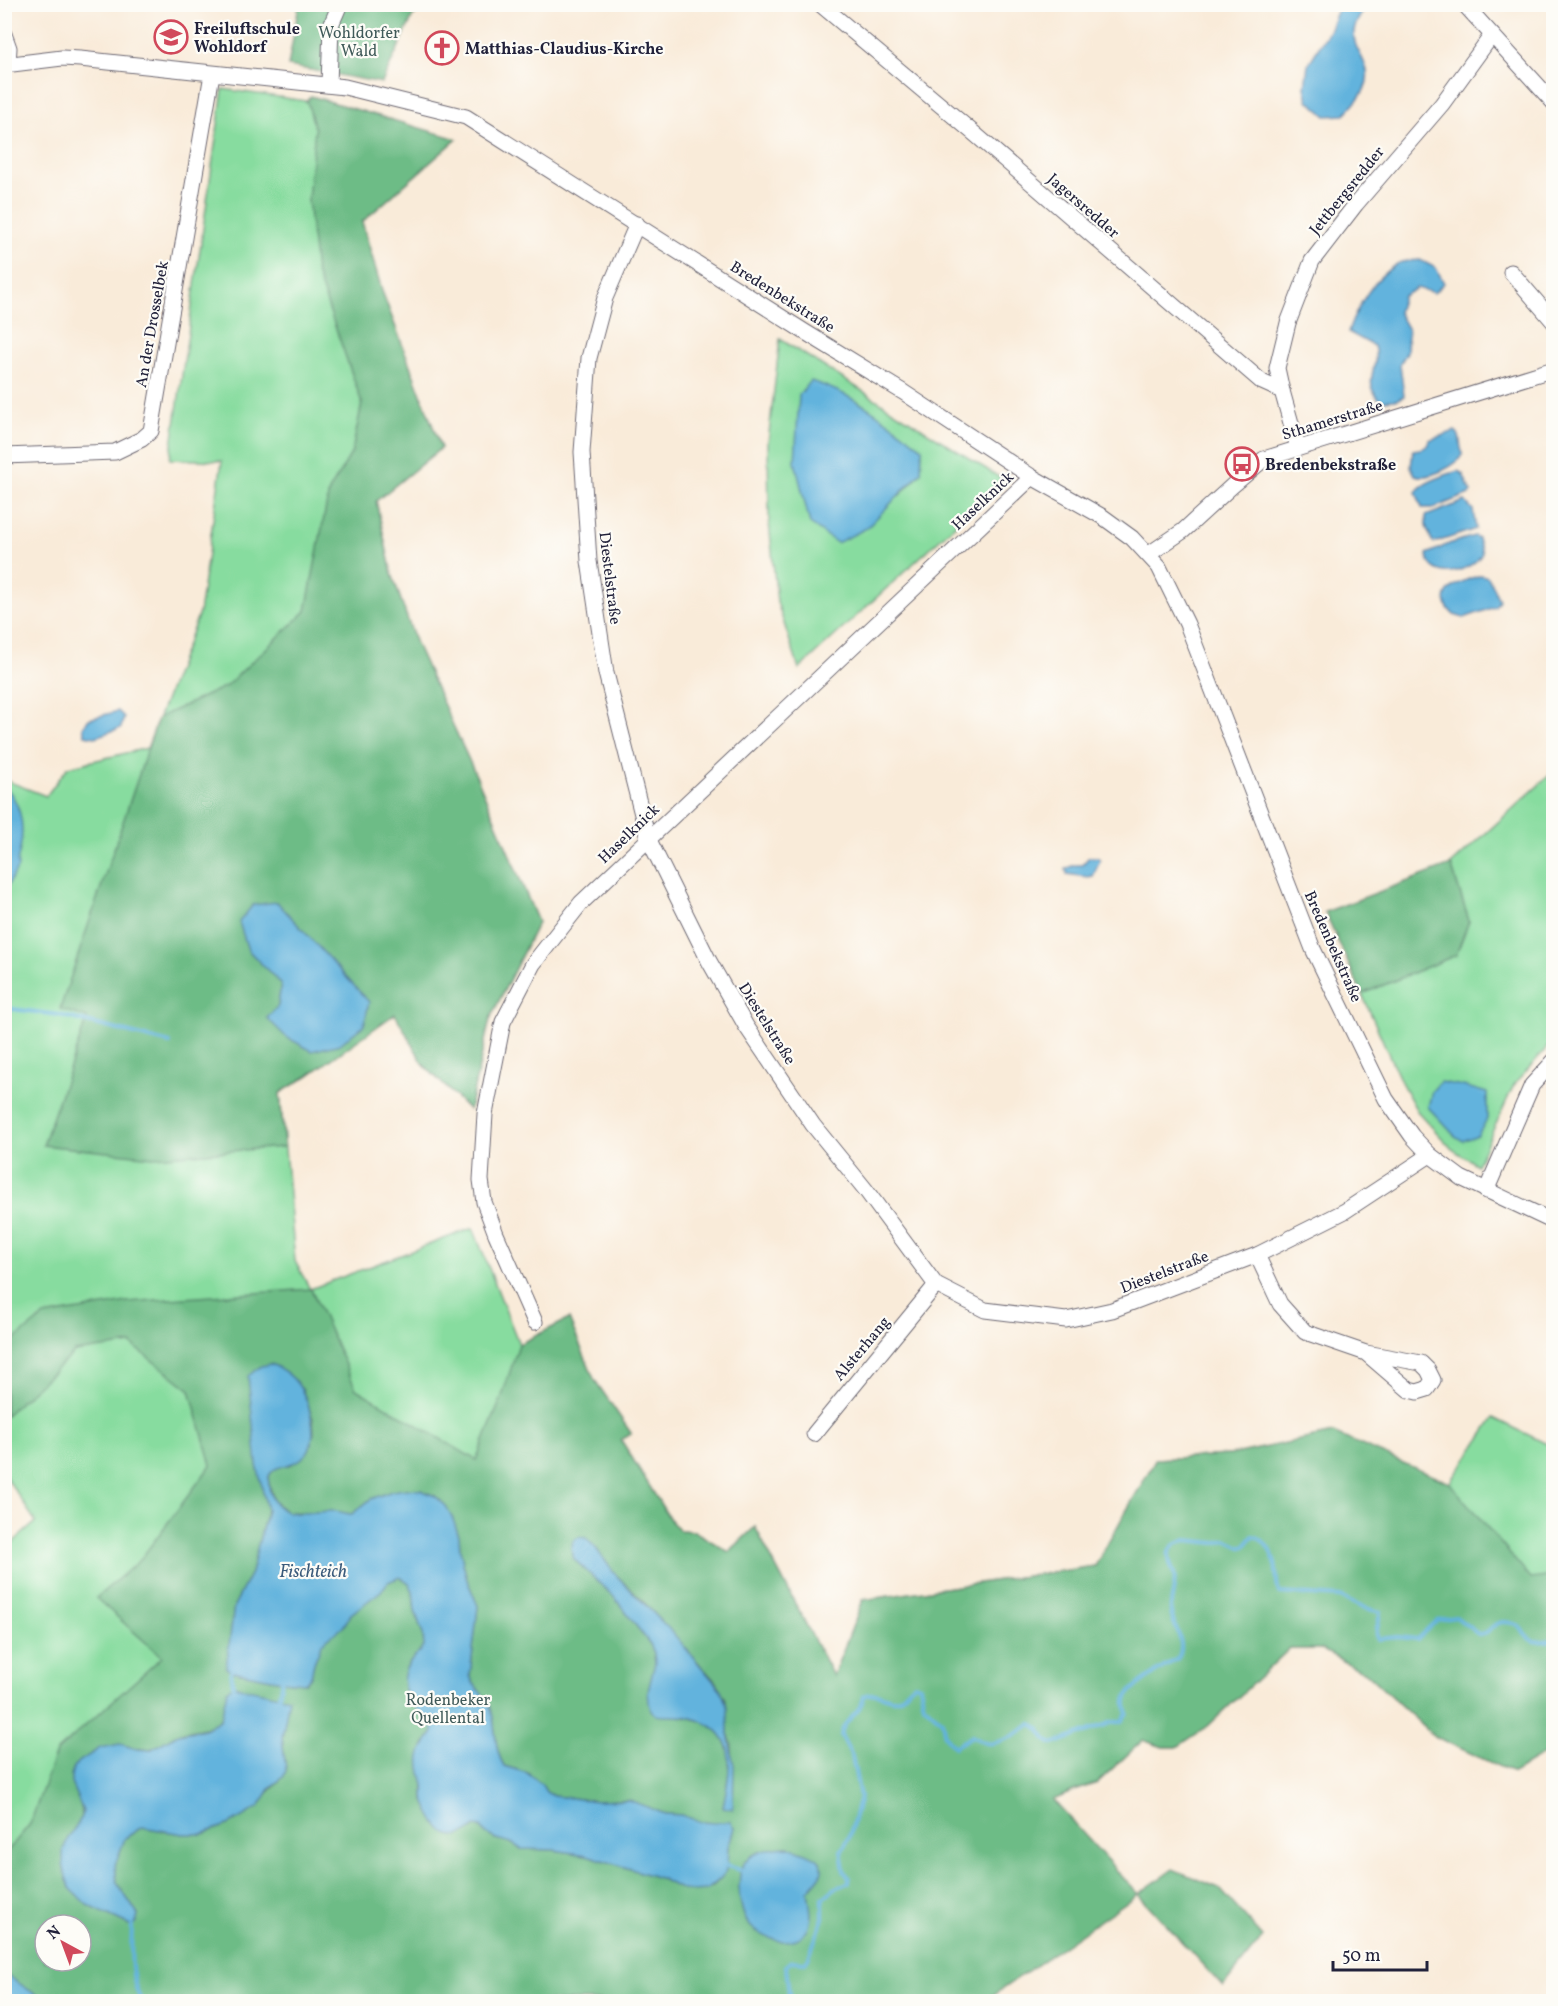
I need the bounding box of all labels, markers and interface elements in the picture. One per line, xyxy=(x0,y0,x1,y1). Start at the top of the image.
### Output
school or university icon: Freiluftschule Wohldorf xyxy=(153,19,189,55)
place label: Freiluftschule Wohldorf xyxy=(194,19,300,59)
park label: Wohldorfer Wald xyxy=(318,23,400,63)
church icon: Matthias-Claudius-Kirche xyxy=(424,30,460,66)
place label: Matthias-Claudius-Kirche xyxy=(465,39,663,61)
street label: Jettbergsredder xyxy=(1305,142,1390,240)
street label: Jagersredder xyxy=(1042,169,1124,244)
street label: Bredenbekstraße xyxy=(725,257,839,339)
street label: An der Drosselbek xyxy=(131,259,175,390)
street label: Sthamerstraße xyxy=(1279,395,1386,447)
bus stop icon: Bredenbekstraße xyxy=(1224,446,1260,482)
place label: Bredenbekstraße xyxy=(1265,455,1396,477)
street label: Haselknick xyxy=(947,467,1020,536)
street label: Diestelstraße xyxy=(592,531,626,626)
street label: Haselknick xyxy=(594,799,665,869)
street label: Bredenbekstraße xyxy=(1298,888,1367,1006)
street label: Diestelstraße xyxy=(732,979,800,1069)
street label: Diestelstraße xyxy=(1117,1246,1212,1300)
street label: Alsterhang xyxy=(829,1312,896,1386)
water label: Fischteich xyxy=(279,1560,347,1585)
park label: Rodenbeker Quellental xyxy=(406,1690,490,1730)
north arrow xyxy=(33,1913,93,1973)
text: N xyxy=(43,1921,66,1945)
scale bar xyxy=(1333,1934,1428,1972)
text: 50 m xyxy=(1342,1944,1381,1969)

